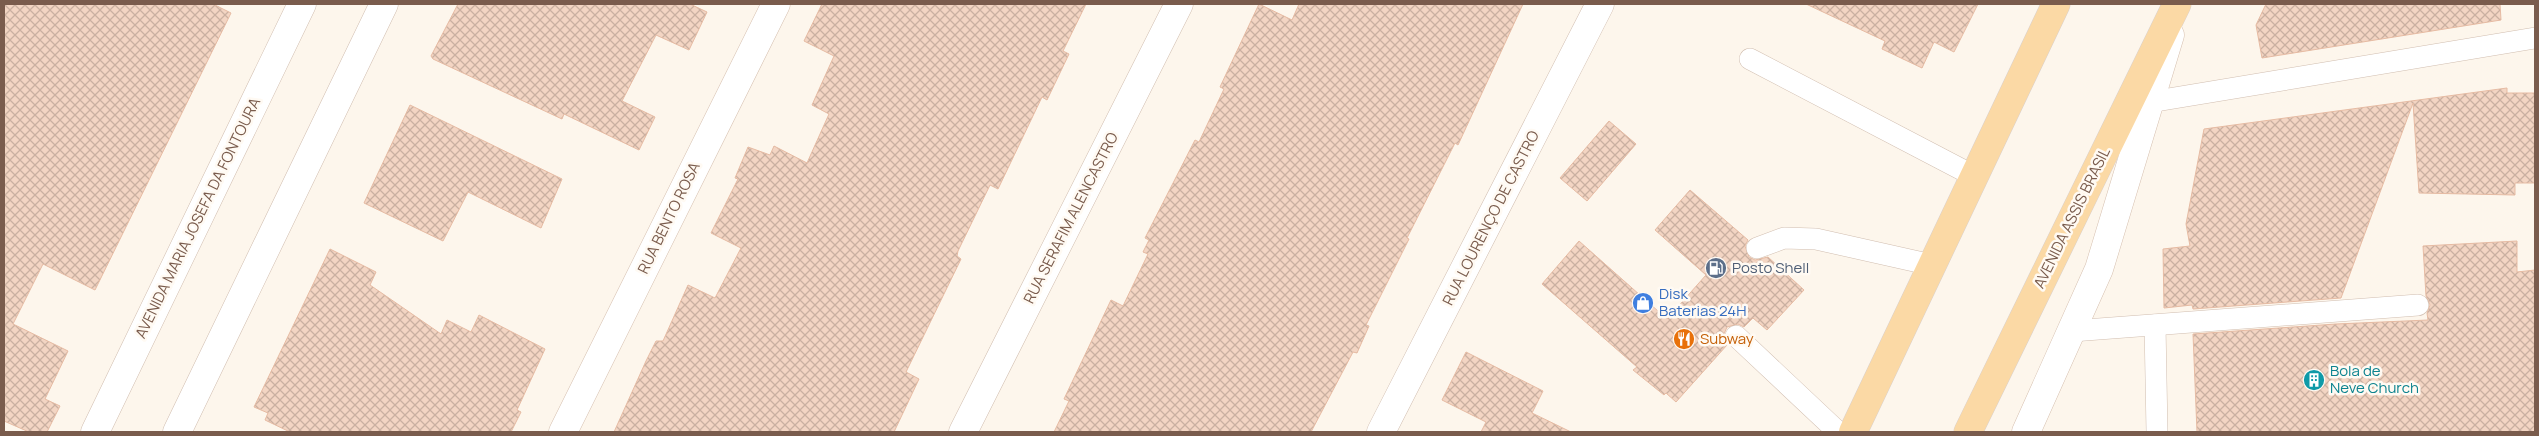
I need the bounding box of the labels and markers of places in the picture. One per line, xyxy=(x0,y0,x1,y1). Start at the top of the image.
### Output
fuel station icon: Posto Shell xyxy=(1704,256,1728,280)
place label: Posto Shell xyxy=(1732,257,1809,278)
place label: Disk Baterias 24H xyxy=(1659,283,1746,321)
shop icon: Disk Baterias 24H xyxy=(1631,291,1655,315)
restaurant icon: Subway xyxy=(1672,327,1696,351)
place label: Subway xyxy=(1700,328,1754,349)
place label: Bola de Neve Church xyxy=(2330,360,2419,398)
building icon: Bola de Neve Church xyxy=(2302,368,2326,392)

